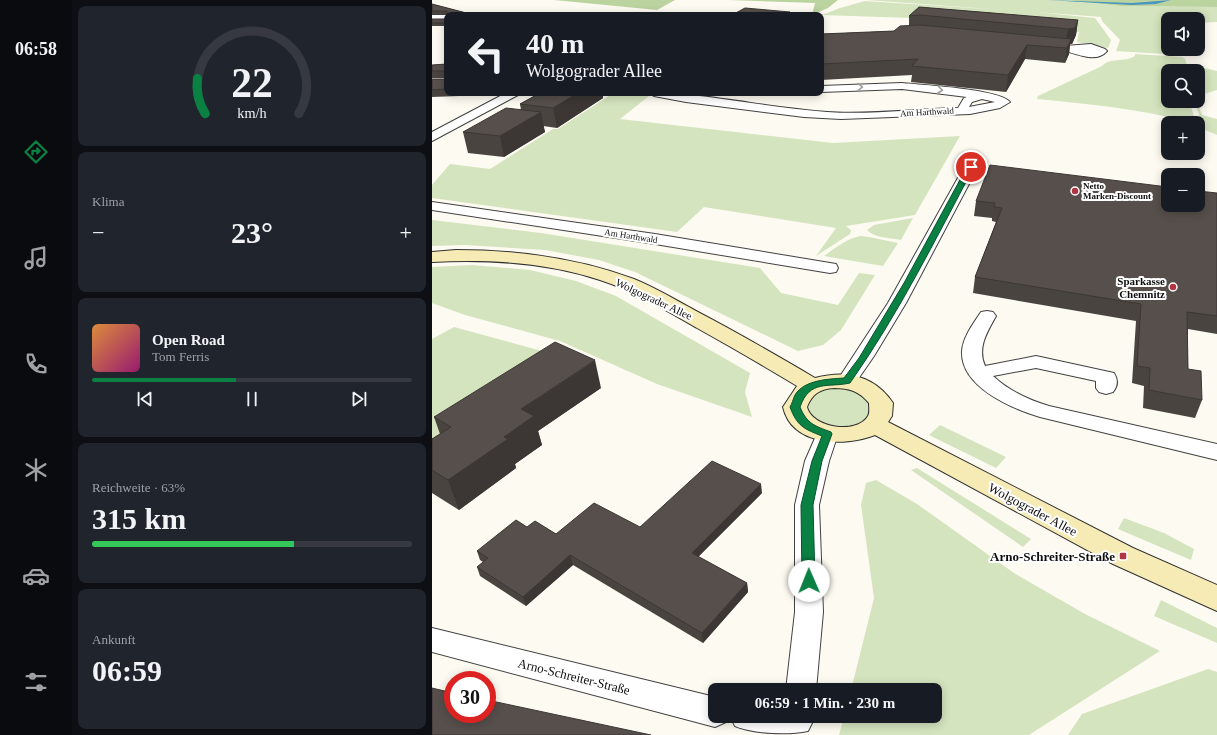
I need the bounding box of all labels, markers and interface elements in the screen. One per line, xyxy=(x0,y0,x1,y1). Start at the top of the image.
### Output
map controls xyxy=(1161,12,1205,212)
button: sound xyxy=(1161,12,1205,56)
icon: left xyxy=(460,28,512,80)
text: 40 m xyxy=(526,28,584,59)
text: 06:58 xyxy=(15,39,57,59)
text: 22 xyxy=(231,60,273,106)
text: Wolgograder Allee xyxy=(526,61,662,81)
button: search xyxy=(1161,64,1205,108)
one-way arrow xyxy=(857,83,863,91)
one-way arrow xyxy=(937,85,944,94)
text: km/h xyxy=(237,104,267,120)
street label: Am Harthwald xyxy=(900,106,955,118)
button: + xyxy=(1161,116,1205,160)
icon: directions xyxy=(22,138,50,166)
pin xyxy=(954,150,988,184)
icon: arrive xyxy=(960,156,982,178)
button: − xyxy=(1161,168,1205,212)
place label: Netto Marken-Discount xyxy=(1083,181,1151,201)
marker: Netto Marken-Discount xyxy=(1070,186,1080,196)
text: Klima xyxy=(92,194,125,209)
text: 23° xyxy=(231,216,273,249)
text: − xyxy=(92,220,104,245)
text: + xyxy=(400,220,412,245)
street label: Am Harthwald xyxy=(604,227,659,245)
icon: music xyxy=(22,244,50,272)
place label: Sparkasse Chemnitz xyxy=(1117,275,1165,300)
street label: Wolgograder Allee xyxy=(614,276,694,322)
marker: Sparkasse Chemnitz xyxy=(1168,282,1178,292)
text: Open Road xyxy=(152,332,225,348)
text: Tom Ferris xyxy=(152,349,209,364)
icon: phone xyxy=(22,350,50,378)
icon: previous xyxy=(134,388,156,410)
icon: pause xyxy=(241,388,263,410)
icon: next xyxy=(348,388,370,410)
icon: climate xyxy=(22,456,50,484)
text: Reichweite · 63% xyxy=(92,480,185,495)
street label: Wolgograder Allee xyxy=(986,480,1080,539)
text: 315 km xyxy=(92,502,186,535)
place label: Arno-Schreiter-Straße xyxy=(990,549,1115,564)
marker: Arno-Schreiter-Straße xyxy=(1118,551,1128,561)
position arrow xyxy=(788,560,830,602)
icon: car xyxy=(22,562,50,590)
text: Ankunft xyxy=(92,632,135,647)
text: 06:59 xyxy=(92,654,162,687)
street label: Arno-Schreiter-Straße xyxy=(516,655,632,698)
icon: filters xyxy=(22,668,50,696)
speed limit sign: 30 xyxy=(444,671,496,723)
text: 06:59 · 1 Min. · 230 m xyxy=(755,695,895,711)

